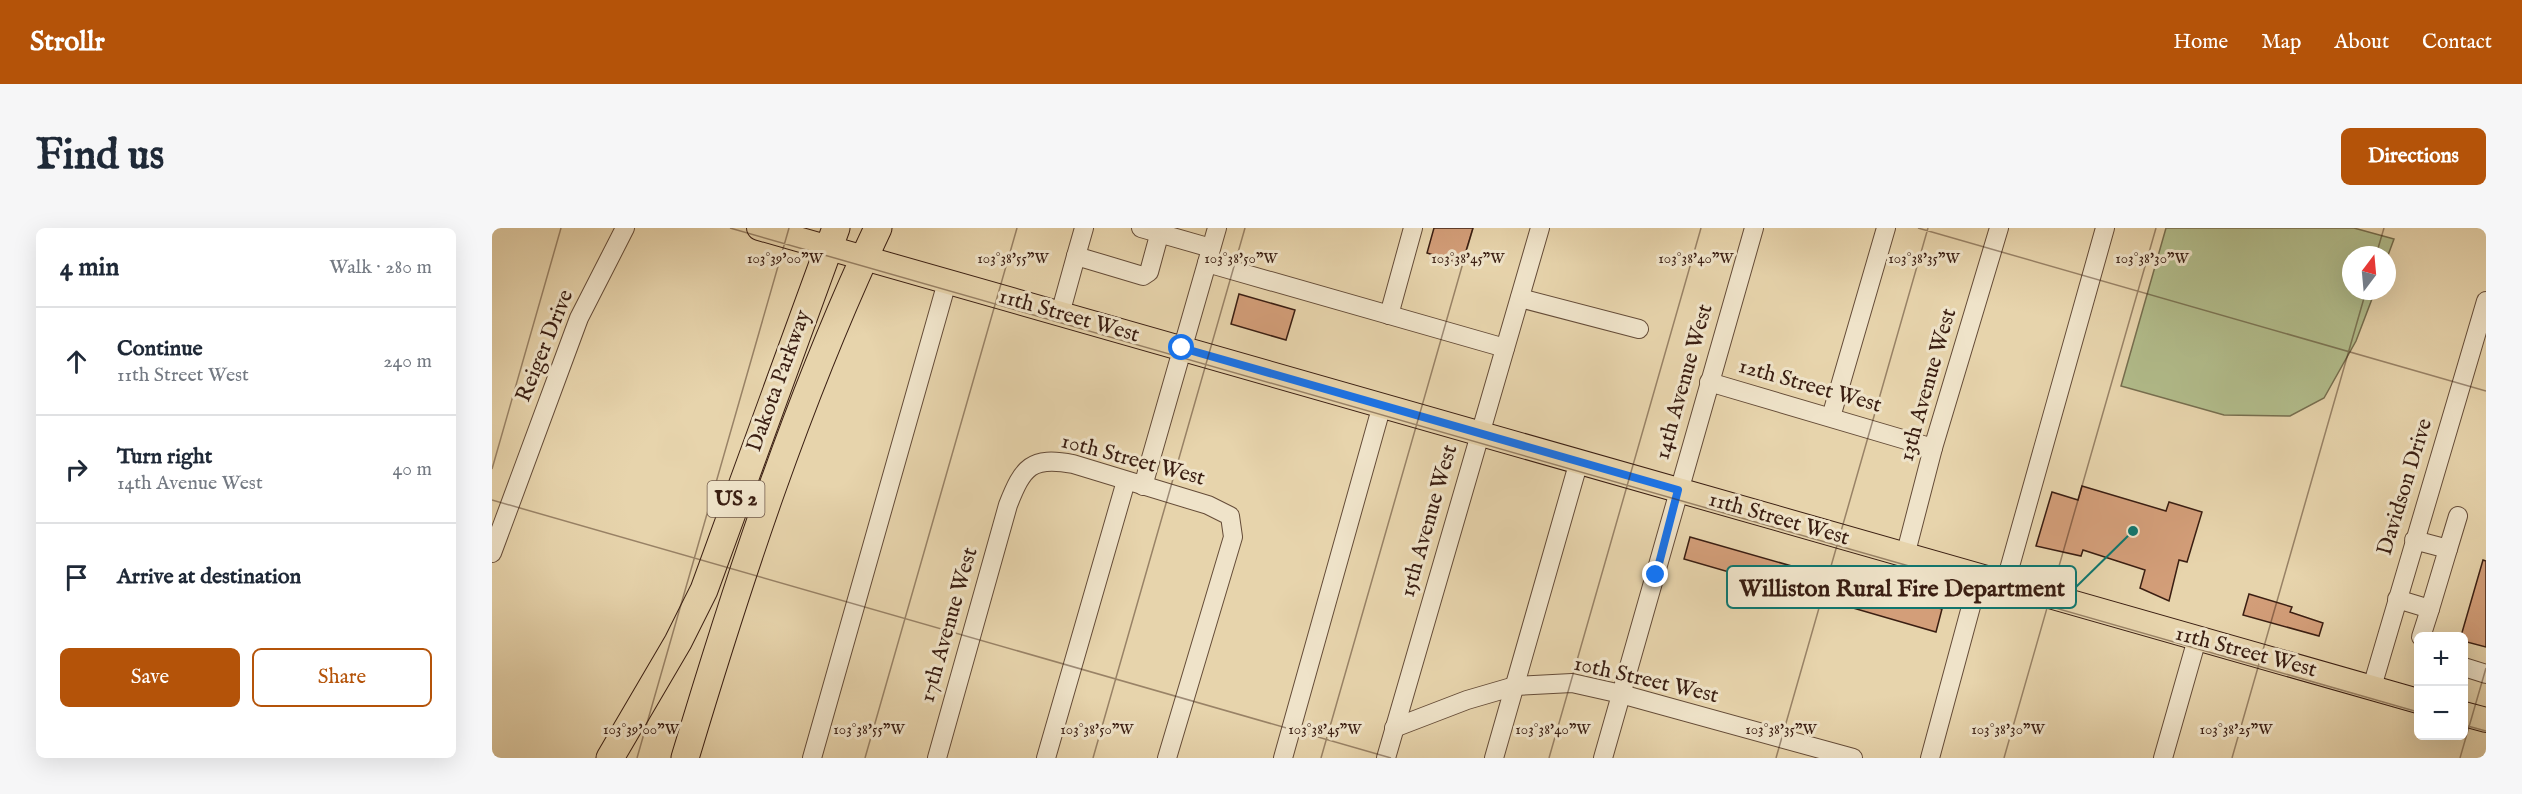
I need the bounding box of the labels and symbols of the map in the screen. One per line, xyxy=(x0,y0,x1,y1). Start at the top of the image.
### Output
north arrow xyxy=(2342,246,2396,300)
text: 103°39'00"W xyxy=(747,249,824,268)
text: 103°38'55"W xyxy=(977,249,1049,268)
text: 103°38'50"W xyxy=(1204,249,1278,268)
text: 103°38'45"W xyxy=(1431,249,1505,268)
text: 103°38'40"W xyxy=(1658,249,1734,268)
text: 103°38'35"W xyxy=(1888,249,1961,268)
text: 103°38'30"W xyxy=(2115,249,2189,268)
street label: 11th Street West xyxy=(995,283,1143,350)
street label: Reiger Drive xyxy=(510,286,580,406)
street label: 14th Avenue West xyxy=(1648,301,1720,463)
street label: 13th Avenue West xyxy=(1893,305,1963,465)
street label: Dakota Parkway xyxy=(740,306,818,456)
route start xyxy=(1168,334,1194,360)
street label: 12th Street West xyxy=(1735,352,1885,420)
street label: Davidson Drive xyxy=(2371,415,2439,559)
street label: 10th Street West xyxy=(1058,427,1208,493)
street label: 15th Avenue West xyxy=(1394,441,1464,601)
road number: US 2 xyxy=(708,481,764,517)
street label: 11th Street West xyxy=(1705,486,1853,553)
street label: 17th Avenue West xyxy=(914,544,985,706)
route end xyxy=(1642,561,1668,587)
callout: Williston Rural Fire Department xyxy=(1727,566,2076,608)
text: Williston Rural Fire Department xyxy=(1738,574,2066,605)
street label: 11th Street West xyxy=(2172,620,2320,684)
street label: 10th Street West xyxy=(1571,650,1722,710)
text: 103°39'00"W xyxy=(603,720,680,739)
text: 103°38'55"W xyxy=(833,720,905,739)
text: 103°38'50"W xyxy=(1060,720,1134,739)
text: 103°38'45"W xyxy=(1288,720,1362,739)
text: 103°38'40"W xyxy=(1515,720,1591,739)
text: 103°38'35"W xyxy=(1745,720,1818,739)
text: 103°38'30"W xyxy=(1971,720,2045,739)
text: 103°38'25"W xyxy=(2199,720,2273,739)

